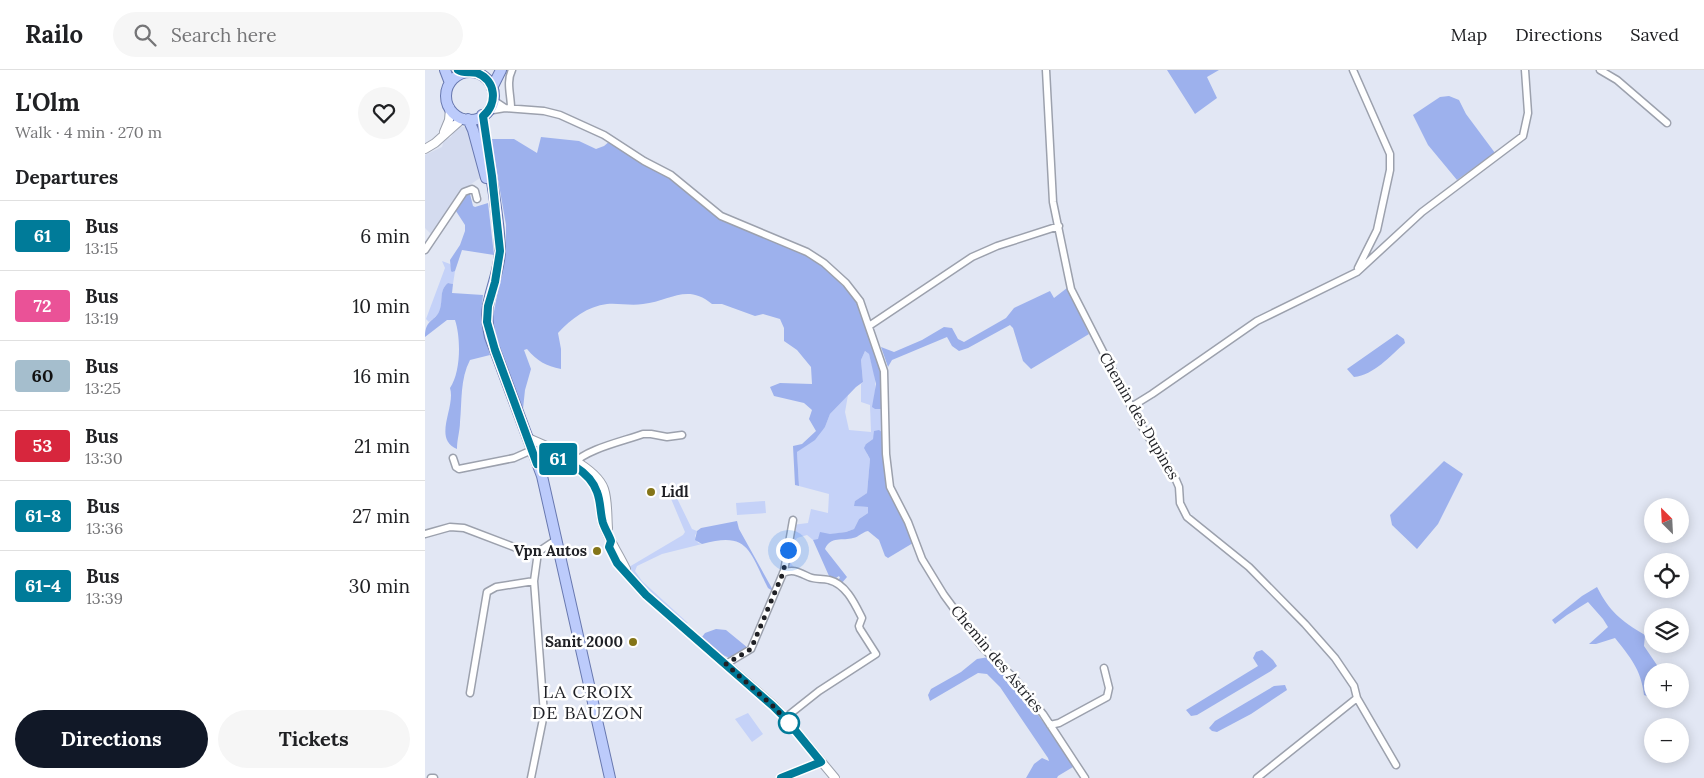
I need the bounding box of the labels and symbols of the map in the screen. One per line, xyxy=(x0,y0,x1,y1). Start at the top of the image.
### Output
street label: Chemin des Dupines xyxy=(1095,349,1184,483)
line badge: 61 xyxy=(535,443,581,475)
place label: Lidl xyxy=(661,482,689,501)
marker: Lidl xyxy=(645,486,657,498)
north arrow xyxy=(1644,498,1689,542)
your location xyxy=(776,538,801,563)
place label: Vpn Autos xyxy=(514,541,587,560)
marker: Vpn Autos xyxy=(591,545,603,557)
street label: Chemin des Astries xyxy=(947,601,1048,716)
place label: Sanit 2000 xyxy=(545,632,623,651)
marker: Sanit 2000 xyxy=(627,636,639,648)
district label: LA CROIX DE BAUZON xyxy=(532,680,644,724)
unlabelled marker xyxy=(778,712,800,734)

